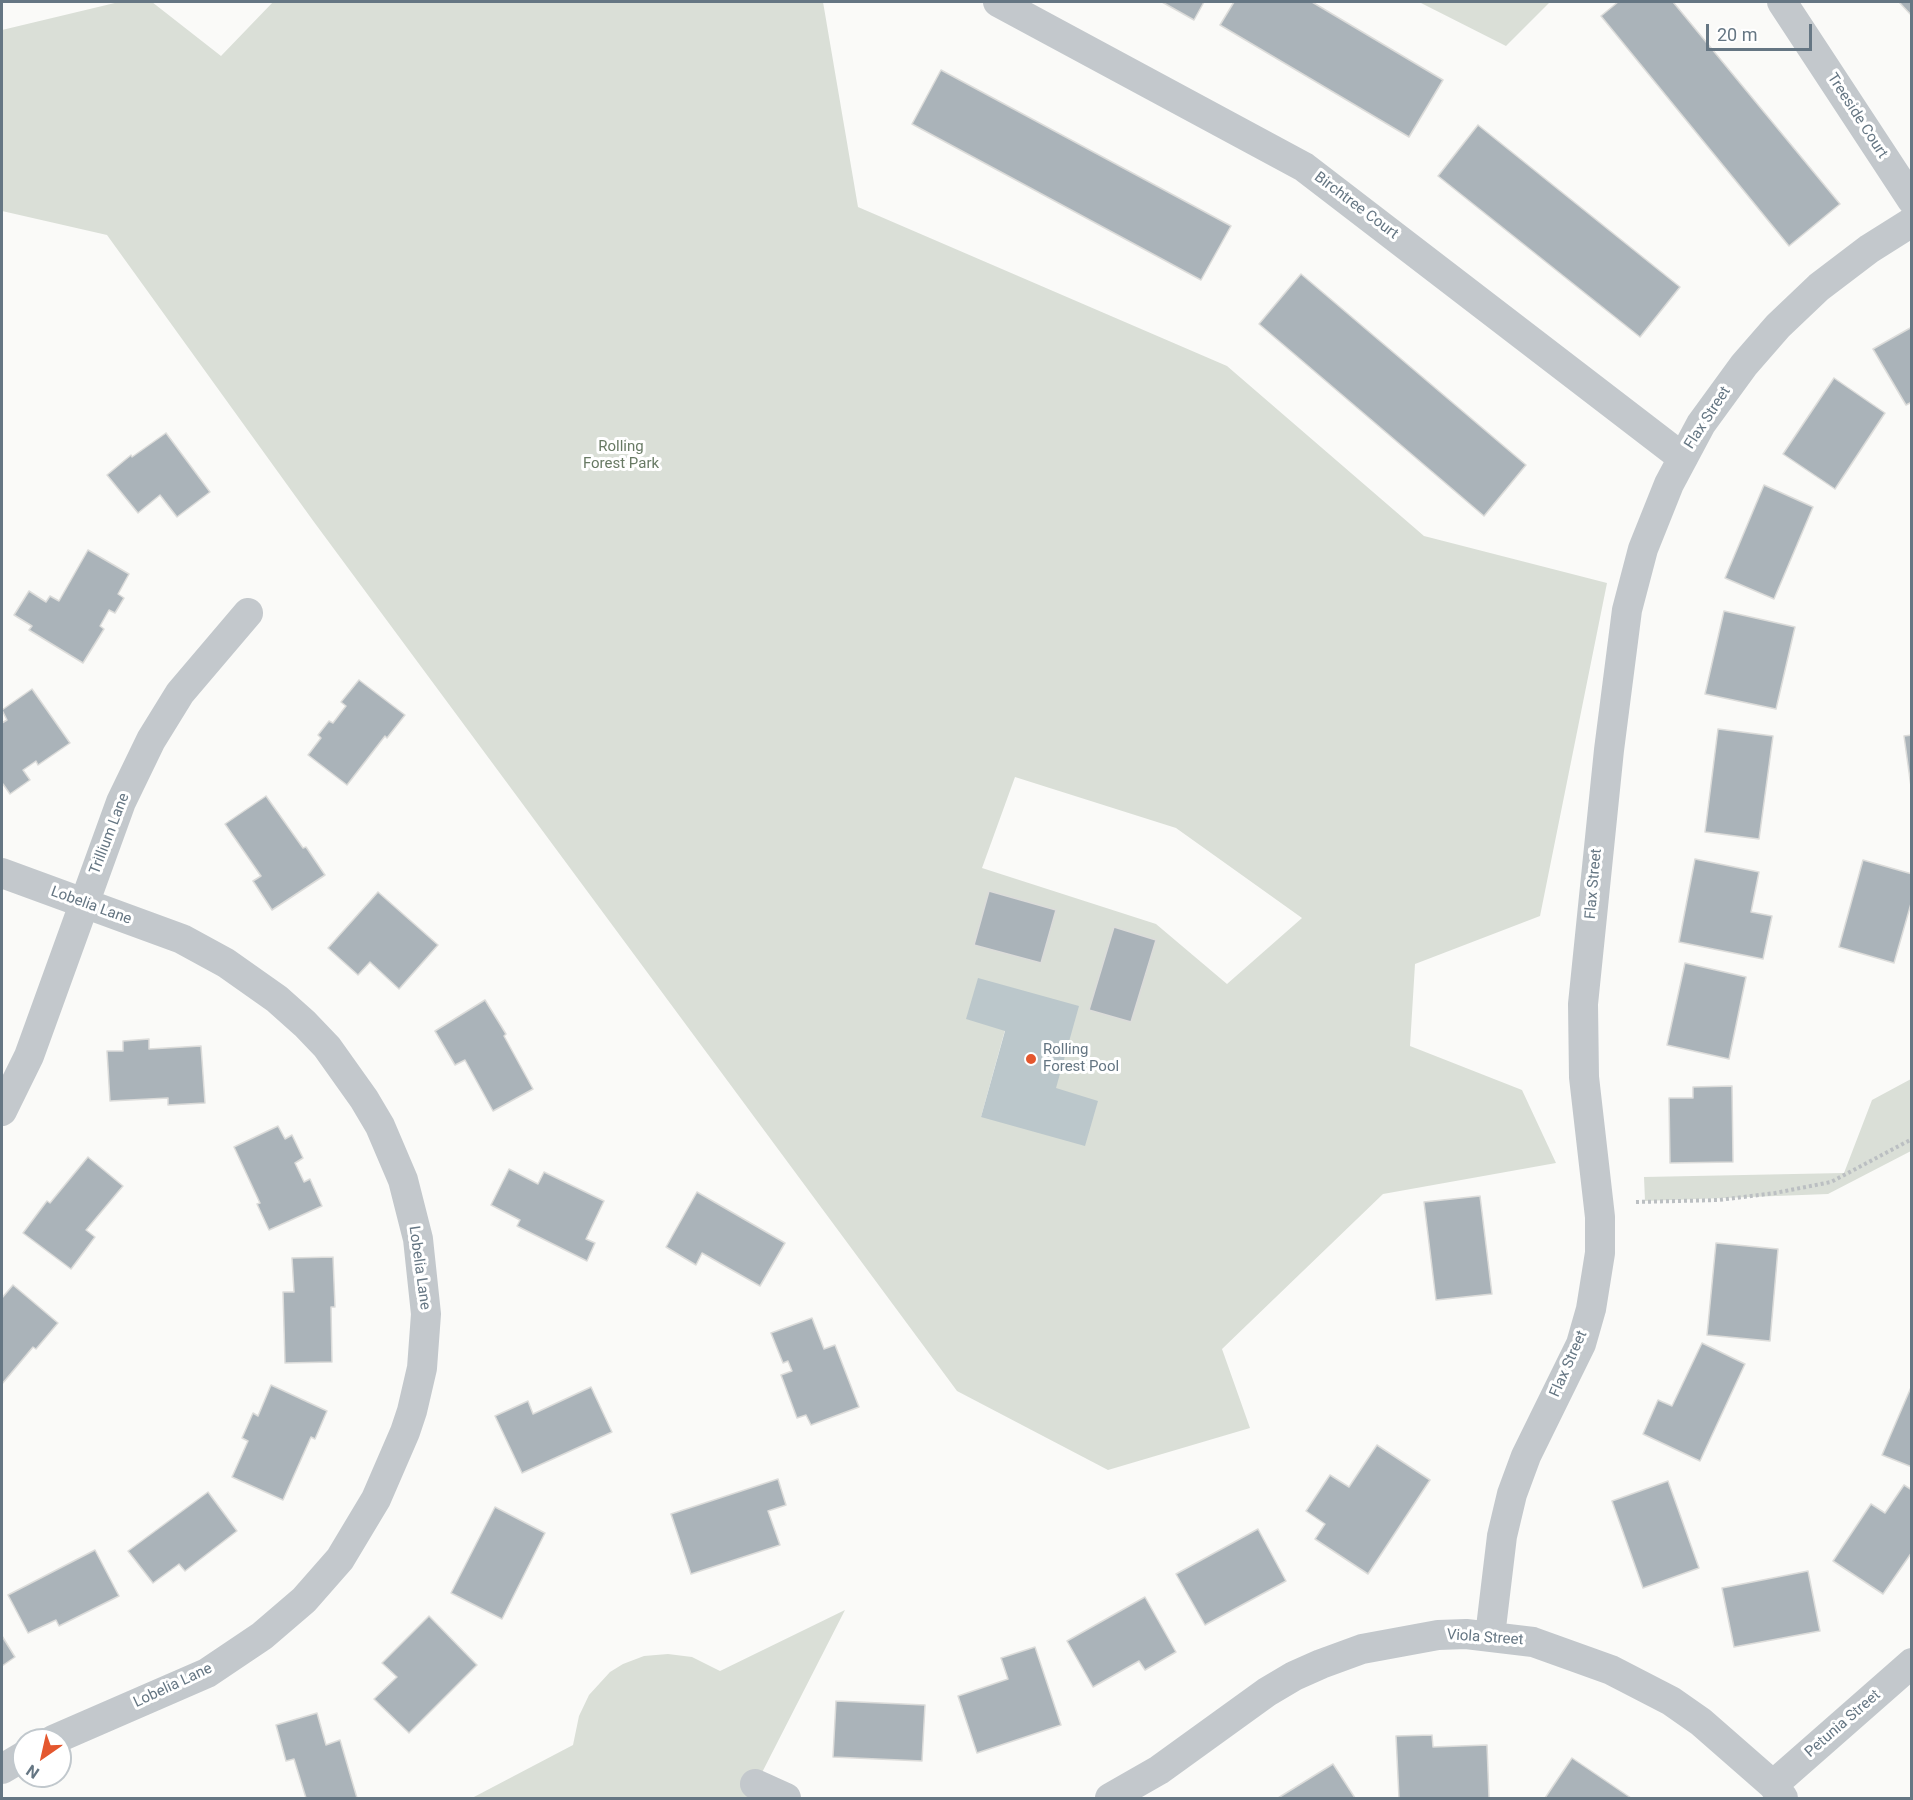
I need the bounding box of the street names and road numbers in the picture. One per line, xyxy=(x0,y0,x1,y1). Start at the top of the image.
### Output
street label: Treeside Court xyxy=(1823,70,1891,162)
street label: Birchtree Court xyxy=(1310,169,1402,243)
street label: Flax Street xyxy=(1681,383,1735,453)
street label: Trillium Lane xyxy=(86,791,134,877)
street label: Flax Street xyxy=(1582,848,1606,920)
street label: Lobelia Lane xyxy=(48,883,134,929)
street label: Lobelia Lane xyxy=(404,1225,434,1311)
street label: Flax Street xyxy=(1546,1328,1592,1400)
street label: Viola Street xyxy=(1446,1626,1524,1650)
street label: Lobelia Lane xyxy=(131,1660,215,1712)
street label: Petunia Street xyxy=(1802,1686,1884,1762)

